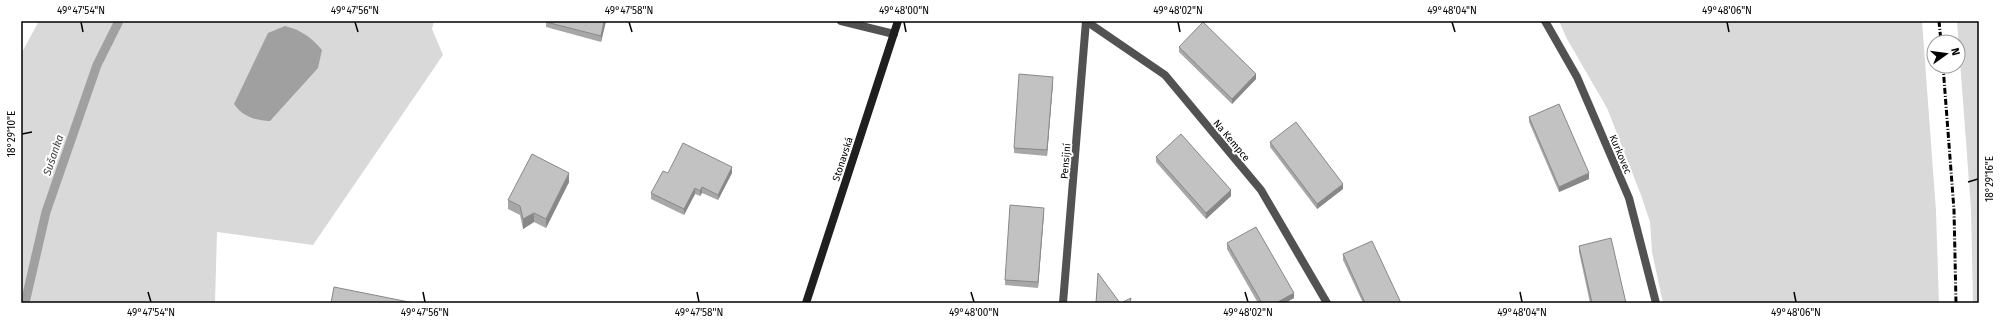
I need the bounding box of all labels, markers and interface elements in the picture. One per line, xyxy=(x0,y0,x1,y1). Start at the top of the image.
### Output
text: 49°47'54"N xyxy=(57,5,105,17)
text: 49°47'56"N xyxy=(331,5,379,17)
text: 49°47'58"N xyxy=(605,5,653,17)
text: 49°48'00"N xyxy=(879,5,929,17)
text: 49°48'02"N xyxy=(1153,5,1203,17)
text: 49°48'04"N xyxy=(1427,5,1477,17)
text: 49°48'06"N xyxy=(1702,5,1752,17)
north arrow xyxy=(1926,34,1966,74)
text: N xyxy=(1948,47,1962,57)
text: 18°29'10"E xyxy=(6,111,18,157)
street label: Na Kempce xyxy=(1210,117,1252,164)
water label: Sušanka xyxy=(40,133,66,178)
street label: Kurkovec xyxy=(1606,133,1634,176)
street label: Stonavská xyxy=(830,136,856,183)
street label: Pensijní xyxy=(1057,142,1074,179)
text: 18°29'16"E xyxy=(1984,156,1996,202)
text: 49°47'54"N xyxy=(127,307,175,319)
text: 49°47'56"N xyxy=(401,307,449,319)
text: 49°47'58"N xyxy=(675,307,723,319)
text: 49°48'00"N xyxy=(949,307,999,319)
text: 49°48'02"N xyxy=(1223,307,1273,319)
text: 49°48'04"N xyxy=(1497,307,1547,319)
text: 49°48'06"N xyxy=(1771,307,1821,319)

